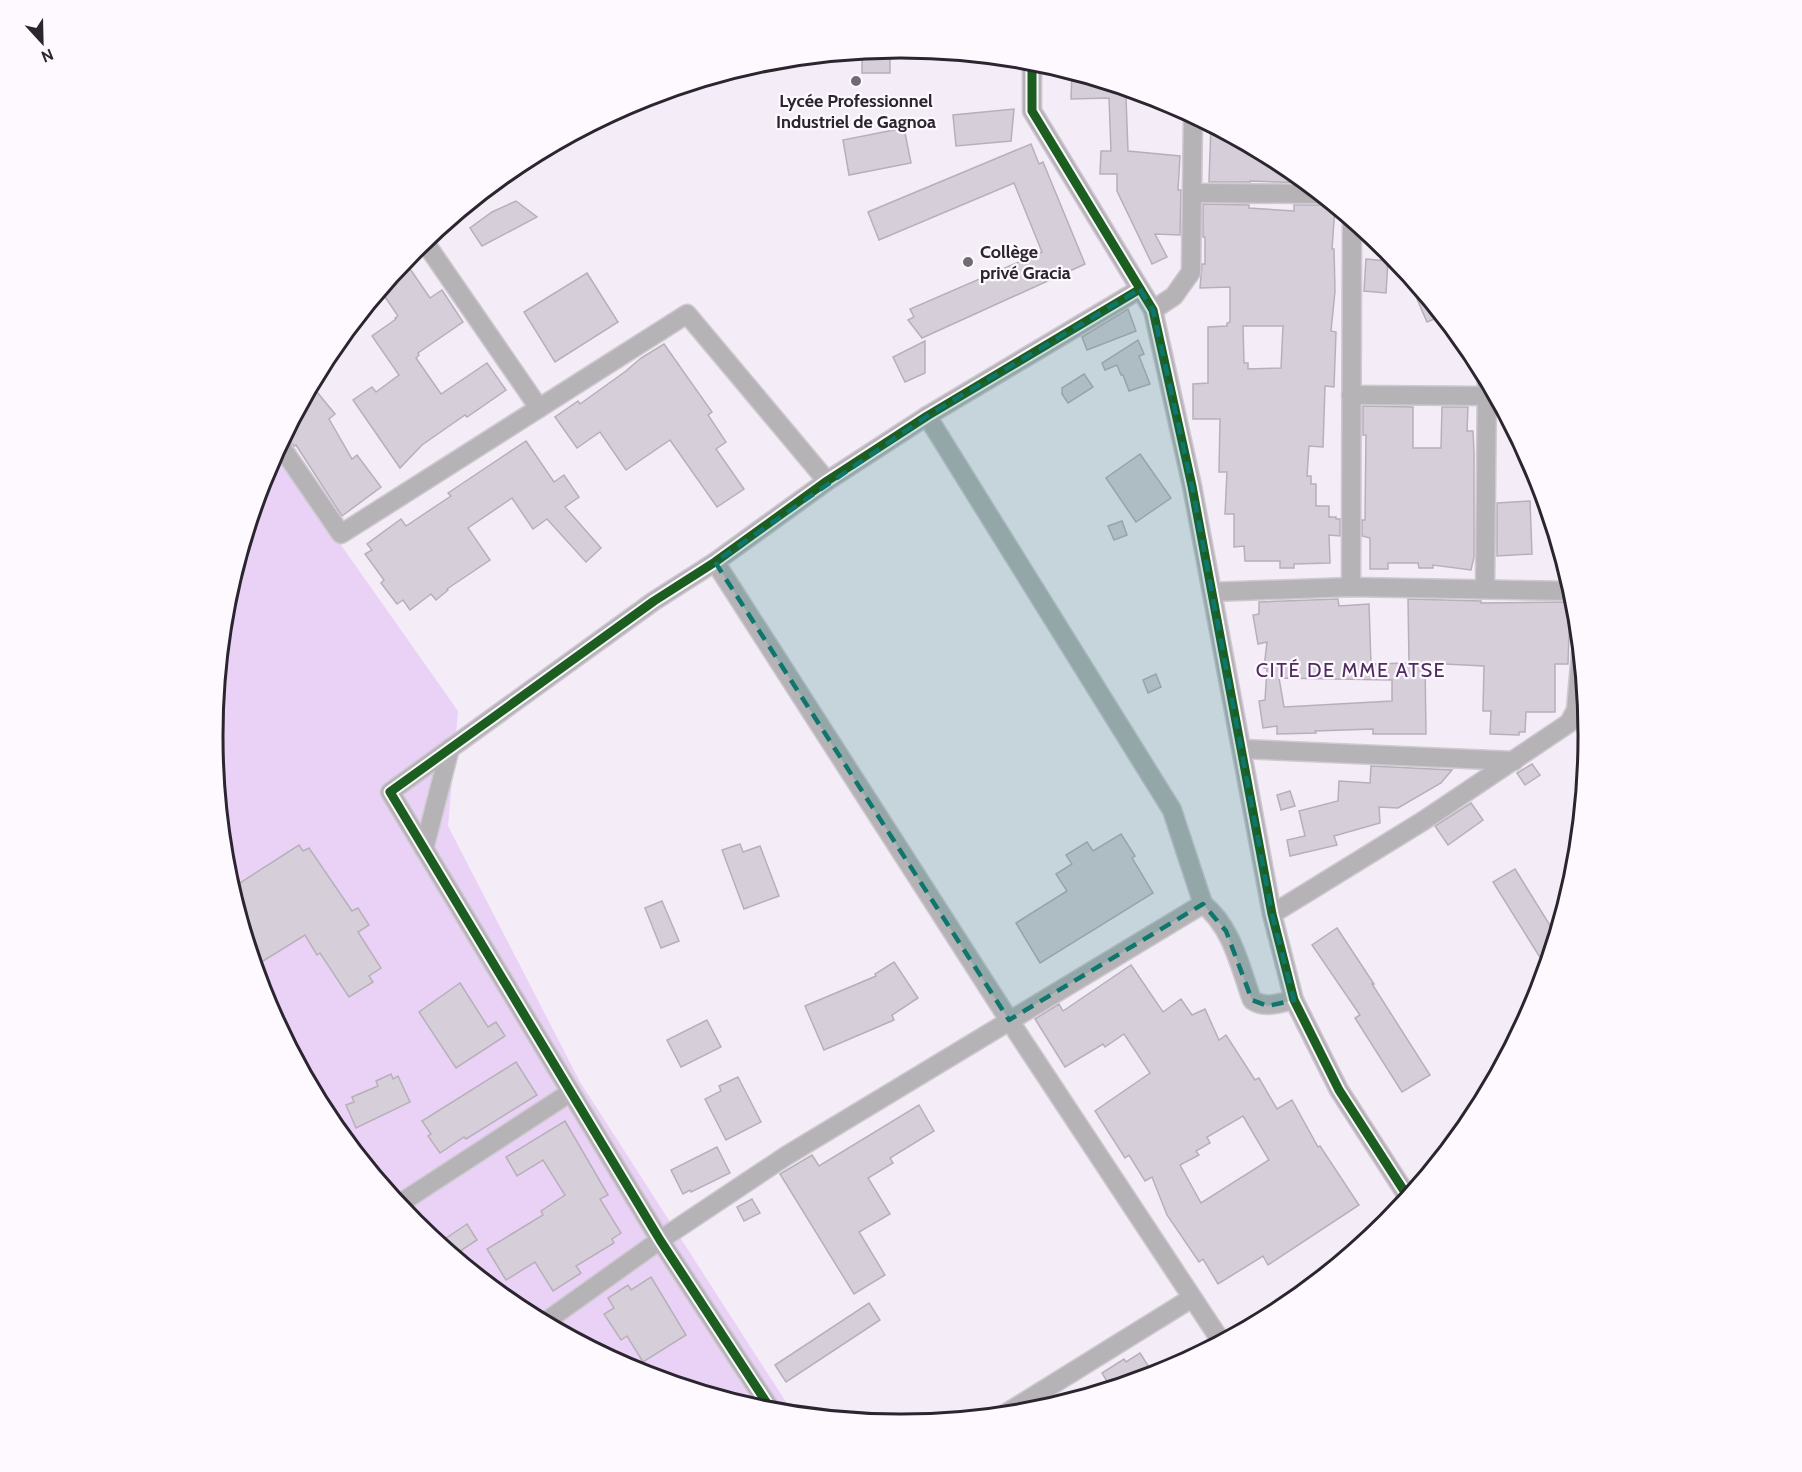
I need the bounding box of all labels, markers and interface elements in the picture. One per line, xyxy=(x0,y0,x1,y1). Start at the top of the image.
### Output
north arrow xyxy=(12,12,72,72)
text: N xyxy=(39,45,56,66)
marker: Lycée Professionnel Industriel de Gagnoa xyxy=(849,74,863,88)
place label: Lycée Professionnel Industriel de Gagnoa xyxy=(776,90,936,133)
place label: Collège privé Gracia xyxy=(980,241,1071,284)
marker: Collège privé Gracia xyxy=(961,255,975,269)
district label: CITÉ DE MME ATSE xyxy=(1256,658,1446,682)

